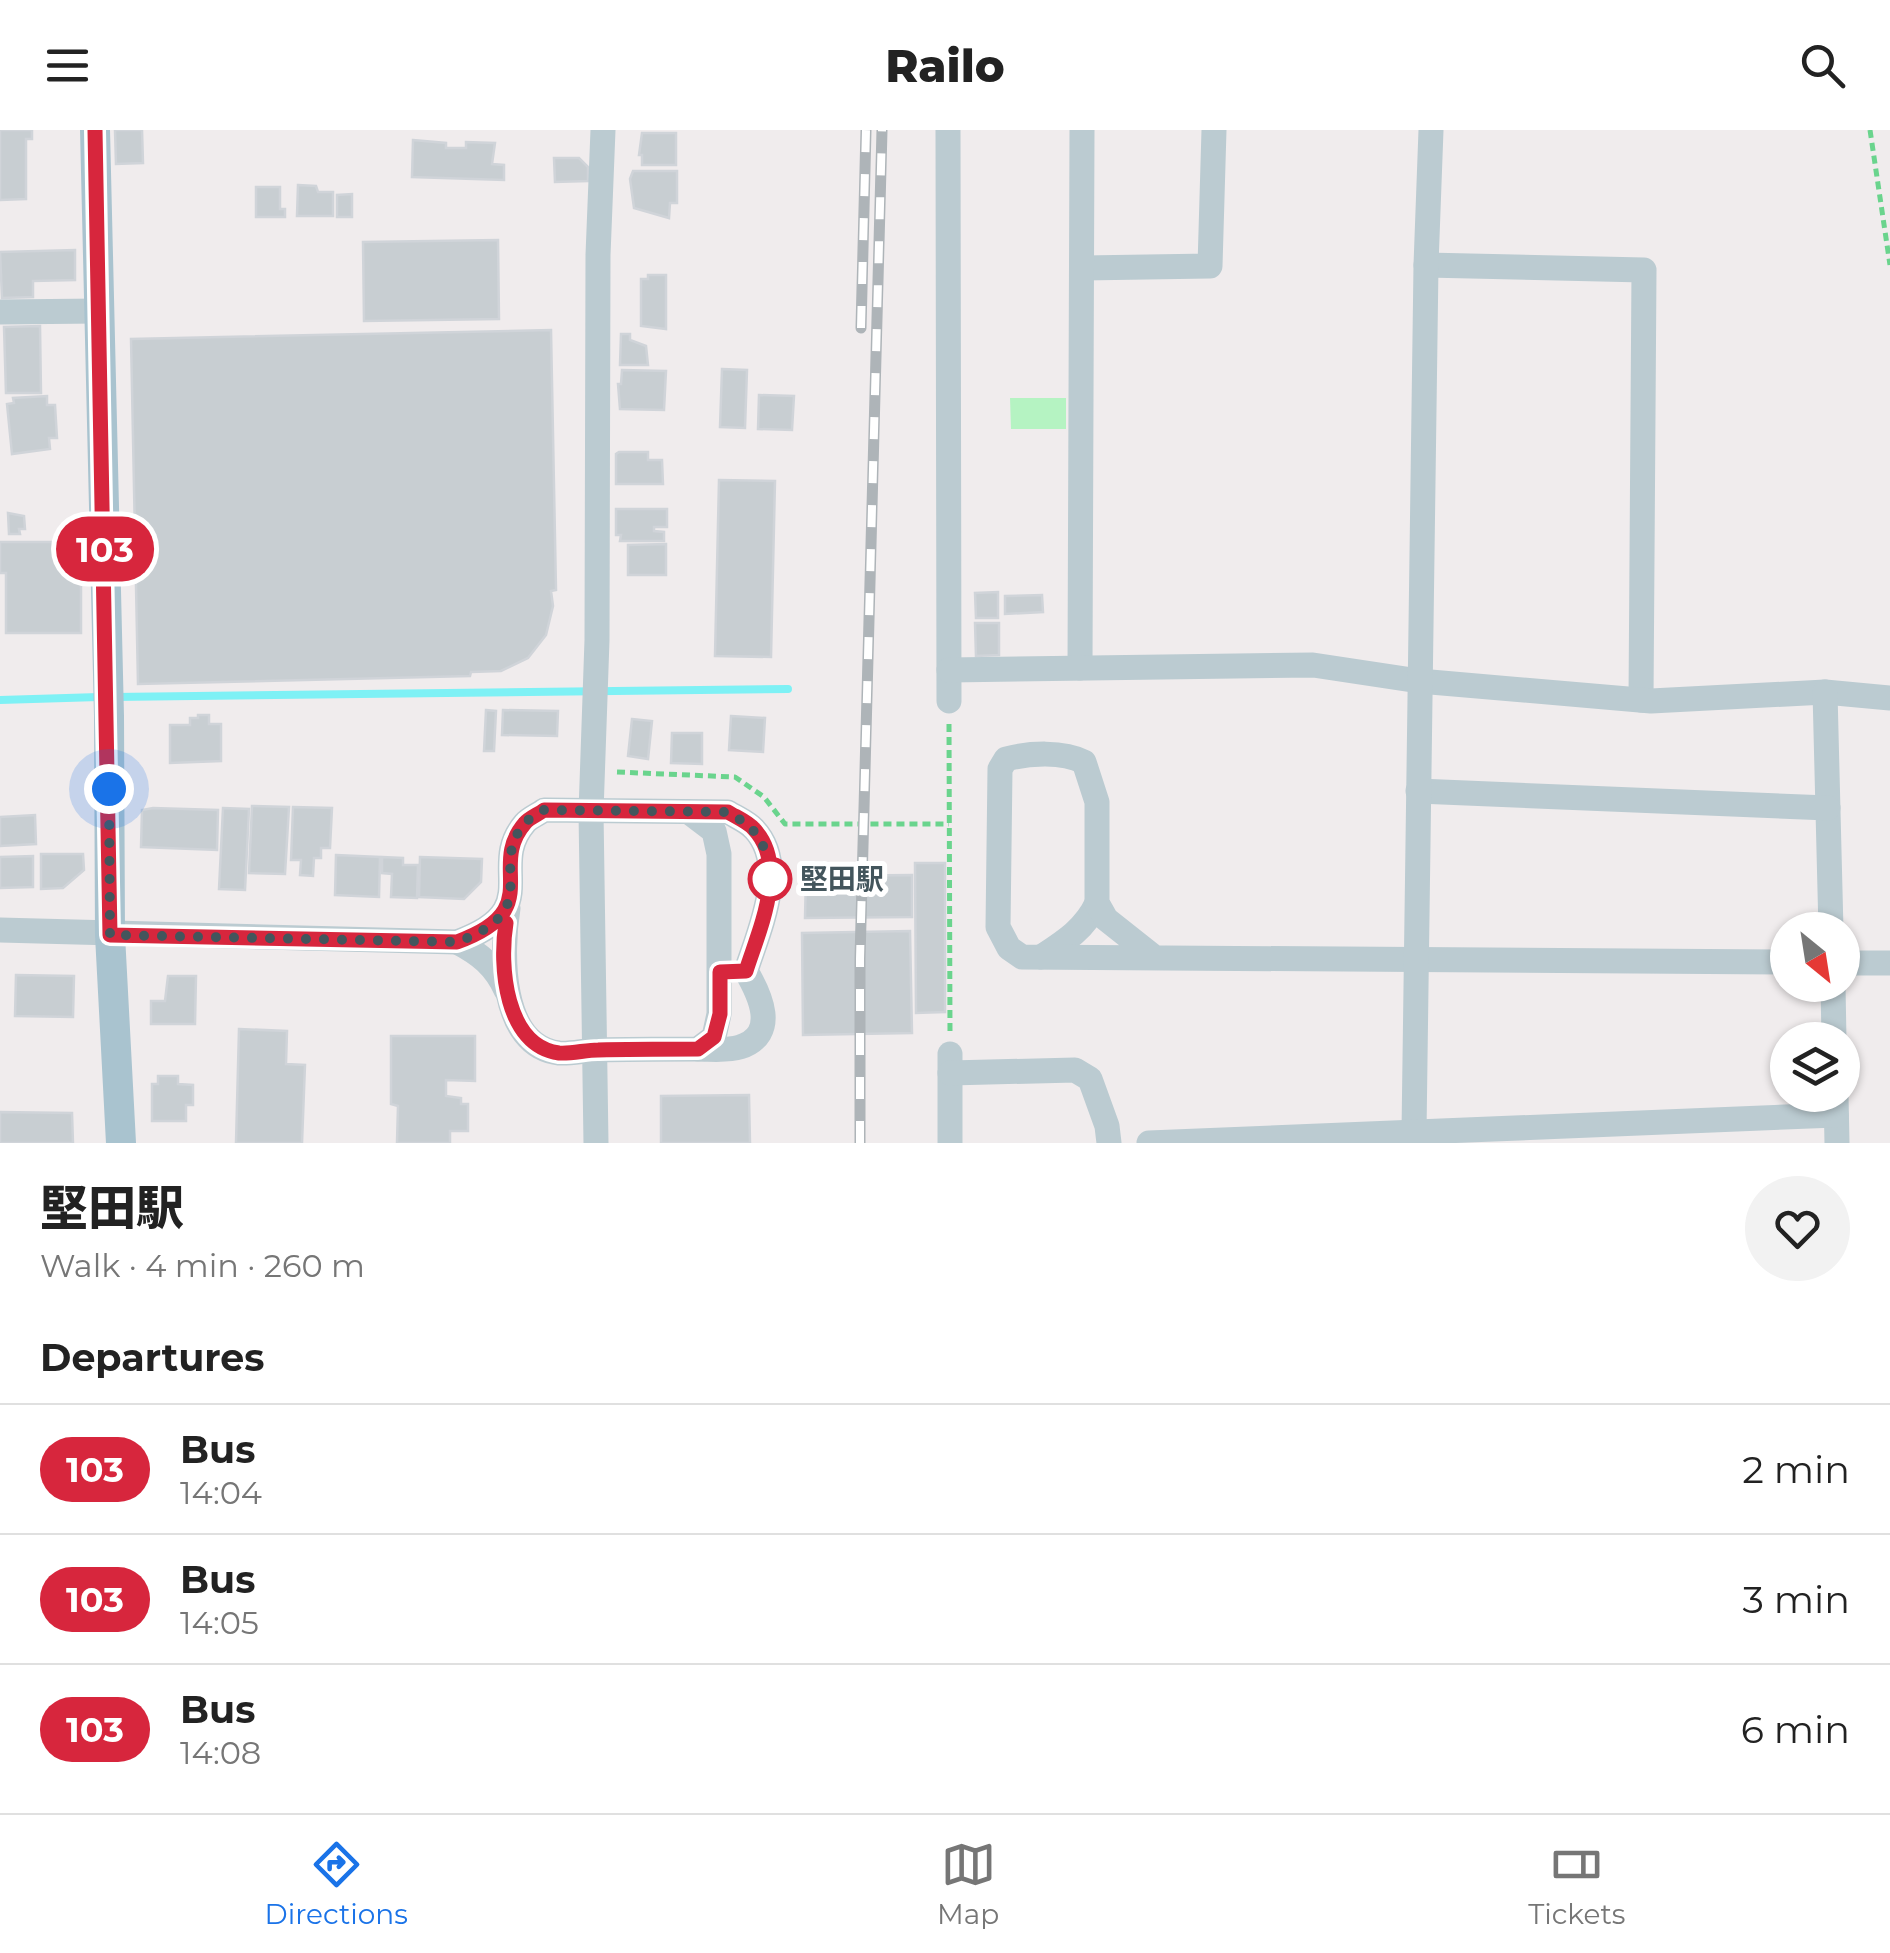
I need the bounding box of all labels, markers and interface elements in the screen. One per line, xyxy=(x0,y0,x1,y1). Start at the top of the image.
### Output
icon: menu xyxy=(40,38,95,93)
text: Railo xyxy=(885,38,1005,93)
icon: search xyxy=(1795,38,1850,93)
line badge: 103 xyxy=(48,516,162,582)
text: 103 xyxy=(76,528,134,571)
your location xyxy=(84,764,134,814)
marker: 堅田駅 xyxy=(749,858,791,900)
place label: 堅田駅 xyxy=(800,862,884,896)
north arrow xyxy=(1770,912,1860,1002)
map controls xyxy=(1770,912,1860,1112)
button: layers xyxy=(1770,1022,1860,1112)
button: heart xyxy=(1745,1176,1850,1281)
text: 堅田駅 xyxy=(40,1179,184,1237)
text: Walk · 4 min · 260 m xyxy=(40,1246,365,1285)
text: Departures xyxy=(40,1334,264,1381)
text: Bus xyxy=(180,1426,255,1473)
text: 2 min xyxy=(1742,1446,1850,1493)
text: 103 xyxy=(66,1448,124,1491)
text: 14:04 xyxy=(180,1473,262,1512)
text: Bus xyxy=(180,1556,255,1603)
text: 3 min xyxy=(1742,1576,1850,1623)
text: 103 xyxy=(66,1578,124,1621)
text: 14:05 xyxy=(180,1603,259,1642)
text: Bus xyxy=(180,1686,255,1733)
text: 6 min xyxy=(1741,1706,1850,1753)
text: 103 xyxy=(66,1708,124,1751)
text: 14:08 xyxy=(180,1733,261,1772)
tab: Directions xyxy=(265,1837,408,1931)
tab: Map xyxy=(937,1837,999,1931)
tab: Tickets xyxy=(1528,1837,1625,1931)

